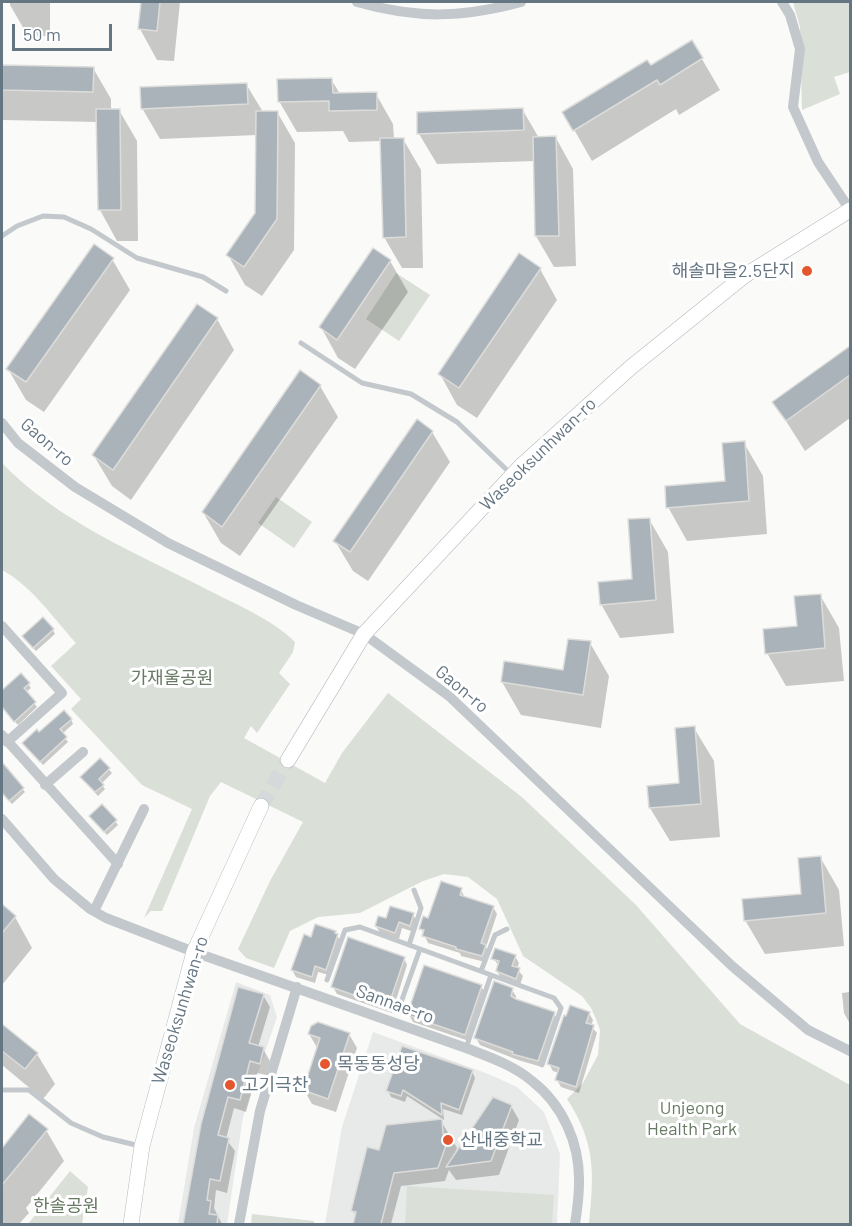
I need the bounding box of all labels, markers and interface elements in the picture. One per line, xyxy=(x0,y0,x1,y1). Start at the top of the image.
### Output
scale bar xyxy=(15,12,116,50)
text: 50 m xyxy=(23,23,61,45)
place label: 해솔마을2.5단지 xyxy=(672,260,795,282)
marker: 해솔마을2.5단지 xyxy=(800,264,814,278)
street label: Waseoksunhwan-ro xyxy=(475,393,601,515)
street label: Gaon-ro xyxy=(16,413,78,471)
street label: Gaon-ro xyxy=(431,661,493,717)
park label: 가재울공원 xyxy=(131,667,213,689)
street label: Waseoksunhwan-ro xyxy=(147,933,213,1087)
street label: Sannae-ro xyxy=(353,980,437,1028)
place label: 목동동성당 xyxy=(337,1053,420,1075)
marker: 목동동성당 xyxy=(318,1057,332,1071)
place label: 고기극찬 xyxy=(242,1074,308,1096)
marker: 고기극찬 xyxy=(223,1078,237,1092)
park label: Unjeong Health Park xyxy=(647,1097,737,1140)
place label: 산내중학교 xyxy=(460,1129,543,1151)
marker: 산내중학교 xyxy=(441,1133,455,1147)
park label: 한솔공원 xyxy=(33,1195,99,1217)

